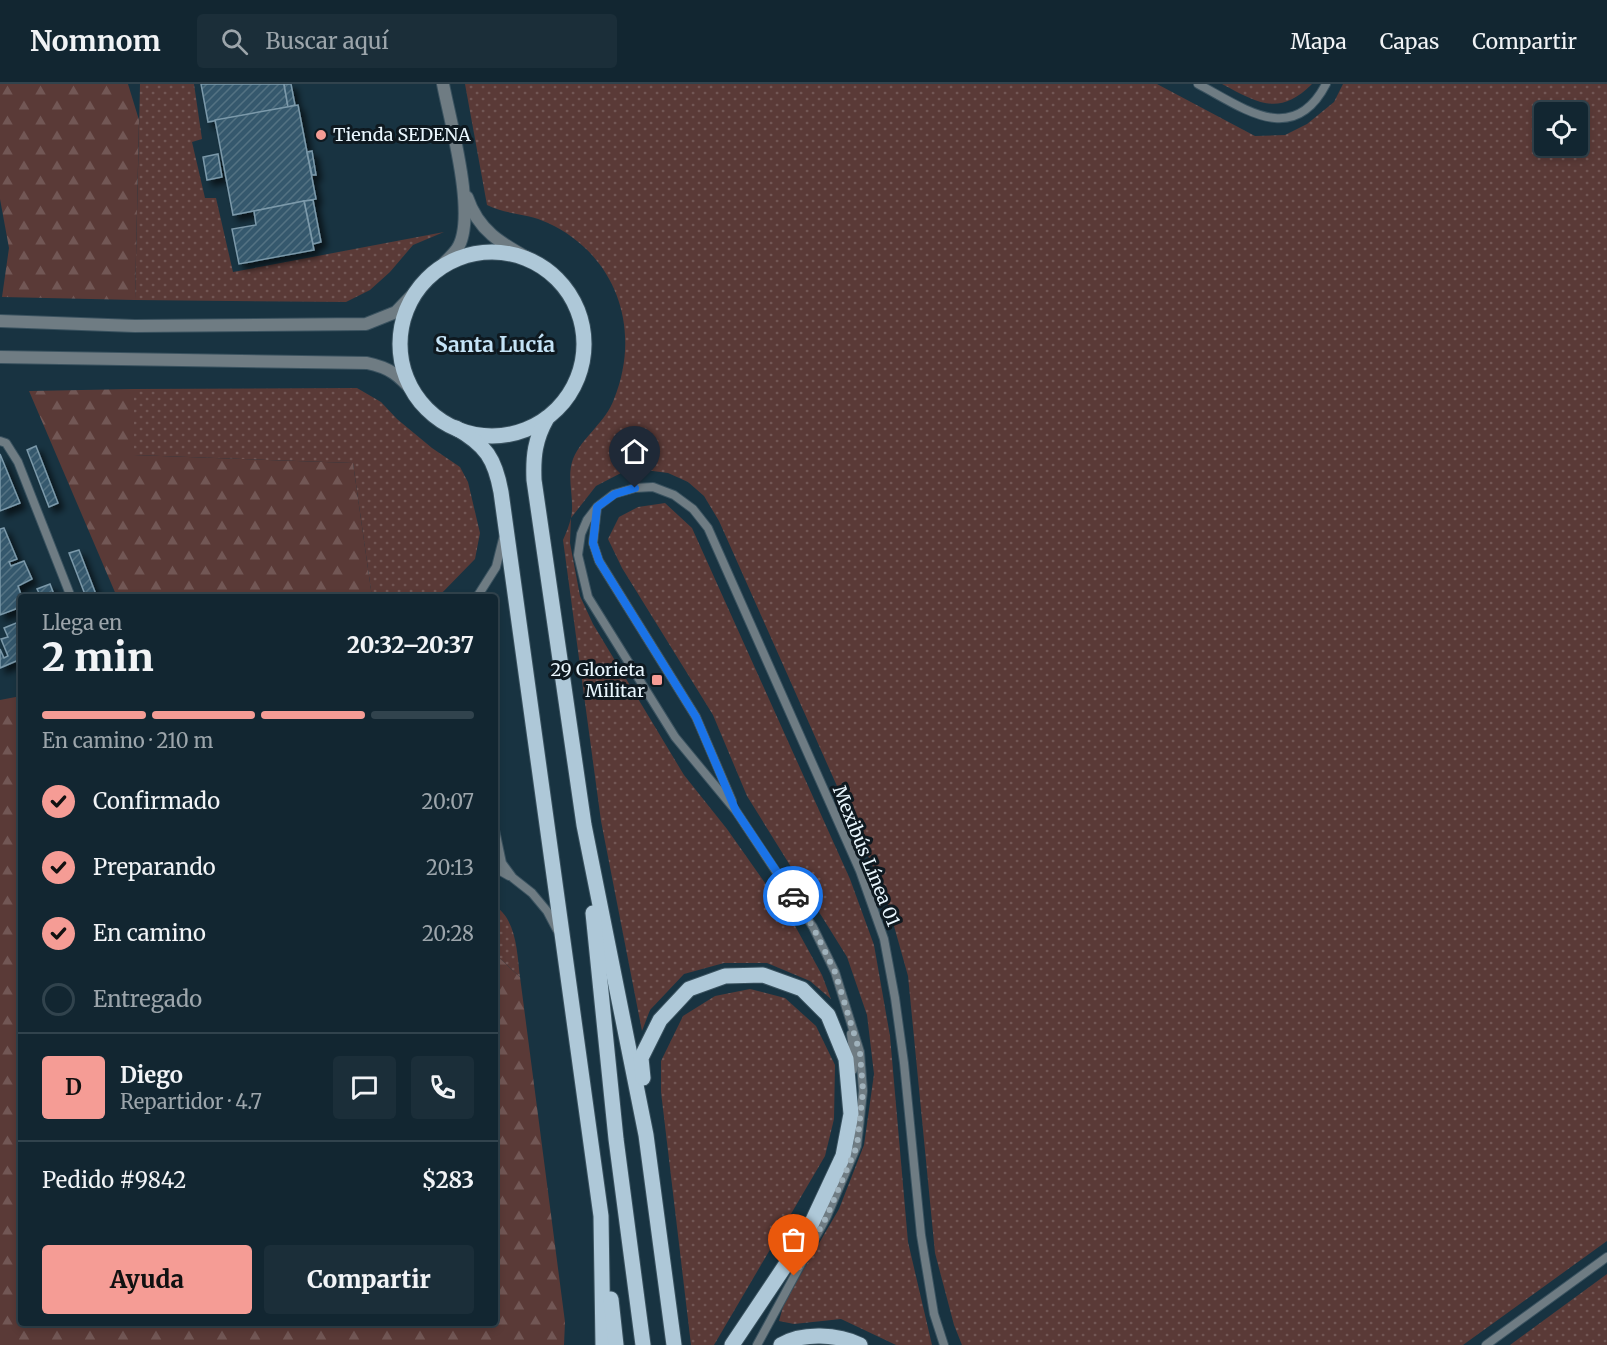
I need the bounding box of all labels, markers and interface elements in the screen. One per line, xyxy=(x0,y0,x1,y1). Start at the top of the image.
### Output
search box xyxy=(197,14,617,68)
text: Nomnom xyxy=(30,23,161,59)
icon: search xyxy=(218,25,251,58)
text: Buscar aquí xyxy=(266,27,389,55)
text: Mapa xyxy=(1290,28,1347,55)
text: Capas xyxy=(1380,28,1439,55)
text: Compartir xyxy=(1472,28,1577,55)
map controls xyxy=(1534,102,1588,156)
button: locate xyxy=(1534,102,1588,156)
place label: Tienda SEDENA xyxy=(333,123,471,146)
marker: Tienda SEDENA xyxy=(314,128,328,142)
district label: Santa Lucía xyxy=(435,331,555,358)
pin xyxy=(609,426,660,488)
icon: home xyxy=(618,435,651,468)
text: Llega en xyxy=(42,610,122,635)
text: 20:32–20:37 xyxy=(347,631,474,659)
text: 2 min xyxy=(42,633,154,682)
place label: 29 Glorieta Militar xyxy=(551,658,645,702)
marker: 29 Glorieta Militar xyxy=(650,673,664,687)
text: En camino · 210 m xyxy=(42,728,213,753)
street label: Mexibús Línea 01 xyxy=(828,782,905,930)
icon: check xyxy=(42,785,75,818)
text: Confirmado xyxy=(93,787,220,815)
text: 20:07 xyxy=(422,789,474,814)
icon: check xyxy=(42,851,75,884)
text: Preparando xyxy=(93,853,216,881)
text: 20:13 xyxy=(426,855,474,880)
courier xyxy=(763,866,823,926)
icon: car xyxy=(777,880,810,913)
icon: check xyxy=(42,917,75,950)
text: En camino xyxy=(93,919,206,947)
text: 20:28 xyxy=(422,921,474,946)
text: Entregado xyxy=(93,985,202,1013)
button: chat xyxy=(333,1056,396,1119)
button: phone xyxy=(411,1056,474,1119)
text: Diego xyxy=(120,1061,183,1089)
text: D xyxy=(65,1073,82,1101)
text: Repartidor · 4.7 xyxy=(120,1089,262,1114)
text: Pedido #9842 xyxy=(42,1166,186,1194)
text: $283 xyxy=(422,1166,474,1194)
pin xyxy=(768,1214,819,1276)
icon: bag xyxy=(777,1223,810,1256)
button: Ayuda xyxy=(42,1245,252,1314)
button: Compartir xyxy=(264,1245,474,1314)

